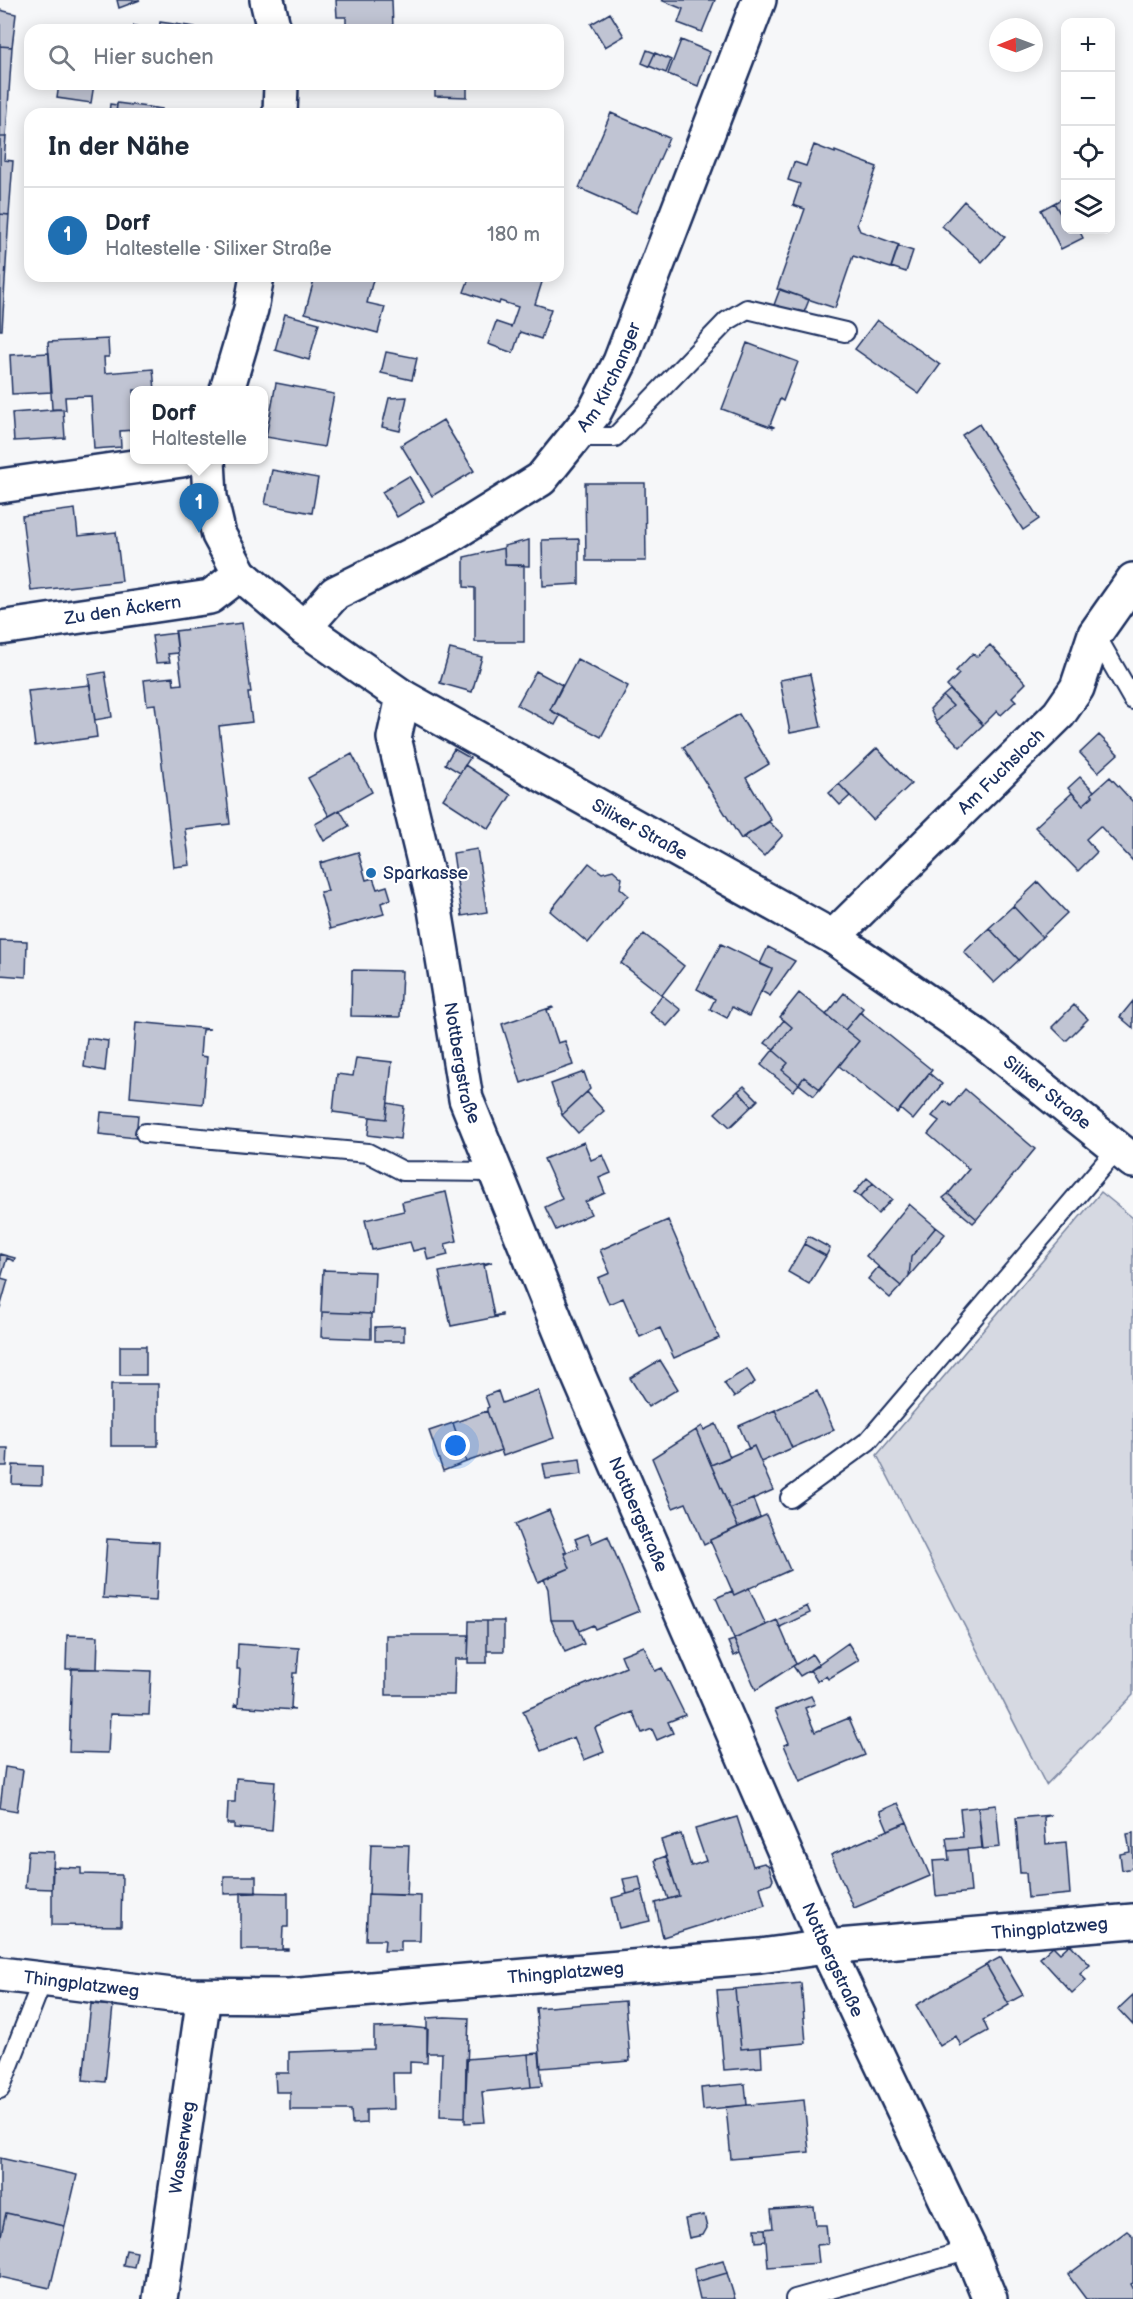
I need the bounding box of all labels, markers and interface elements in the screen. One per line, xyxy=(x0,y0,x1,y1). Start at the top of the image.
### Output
north arrow xyxy=(989,18,1043,72)
map controls xyxy=(1061,18,1115,234)
button: + xyxy=(1061,18,1115,72)
search box xyxy=(24,24,564,90)
icon: search xyxy=(45,41,78,74)
text: Hier suchen xyxy=(93,44,214,71)
button: − xyxy=(1061,72,1115,126)
button: locate xyxy=(1061,126,1115,180)
text: In der Nähe xyxy=(48,132,190,163)
button: layers xyxy=(1061,180,1115,234)
text: Dorf xyxy=(105,210,150,237)
text: 1 xyxy=(63,223,72,247)
text: 180 m xyxy=(487,223,540,247)
text: Haltestelle · Silixer Straße xyxy=(105,237,332,261)
street label: Am Kirchanger xyxy=(573,319,645,436)
popup xyxy=(130,386,268,464)
text: Dorf xyxy=(151,400,196,427)
text: Haltestelle xyxy=(151,427,247,451)
pin: 1 xyxy=(180,484,218,533)
street label: Zu den Äckern xyxy=(62,591,182,629)
street label: Am Fuchsloch xyxy=(953,724,1049,819)
street label: Silixer Straße xyxy=(588,794,692,864)
place label: Sparkasse xyxy=(383,863,469,884)
marker: Sparkasse xyxy=(364,866,378,880)
street label: Nottbergstraße xyxy=(440,1000,485,1127)
street label: Silixer Straße xyxy=(999,1051,1096,1134)
your location xyxy=(441,1431,470,1460)
street label: Nottbergstraße xyxy=(604,1453,673,1575)
street label: Nottbergstraße xyxy=(798,1899,868,2021)
street label: Thingplatzweg xyxy=(991,1913,1109,1943)
street label: Thingplatzweg xyxy=(507,1957,625,1988)
street label: Thingplatzweg xyxy=(22,1966,141,2001)
street label: Wasserweg xyxy=(165,2100,199,2195)

